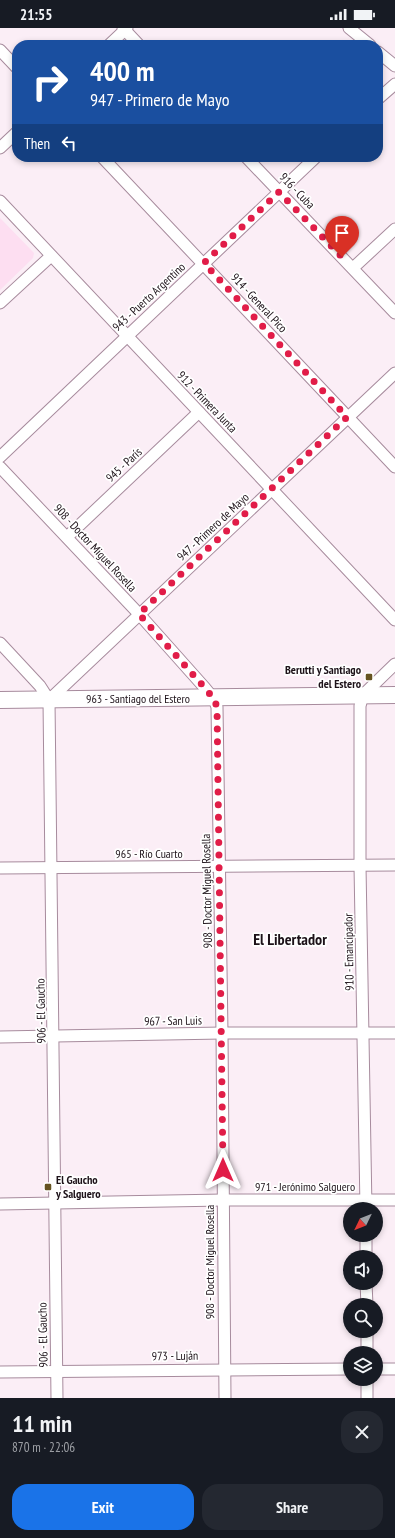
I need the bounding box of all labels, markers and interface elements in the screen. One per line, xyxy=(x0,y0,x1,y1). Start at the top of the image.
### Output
text: 21:55 xyxy=(20,5,52,24)
text: 400 m xyxy=(90,52,154,89)
icon: right xyxy=(24,56,76,108)
text: 947 - Primero de Mayo xyxy=(90,88,229,111)
icon: left xyxy=(58,132,80,154)
text: Then xyxy=(24,134,50,153)
street label: 916 - Cuba xyxy=(277,169,318,212)
pin xyxy=(325,216,359,257)
icon: arrive xyxy=(331,222,353,244)
street label: 943 - Puerto Argentino xyxy=(109,259,188,334)
street label: 914 - General Pico xyxy=(228,270,291,335)
street label: 912 - Primera Junta xyxy=(174,368,241,436)
street label: 945 - París xyxy=(103,444,145,485)
street label: 947 - Primero de Mayo xyxy=(174,489,252,564)
street label: 908 - Doctor Miguel Rosella xyxy=(51,501,140,595)
place label: Berutti y Santiago del Estero xyxy=(285,662,362,691)
marker: Berutti y Santiago del Estero xyxy=(364,672,374,682)
street label: 963 - Santiago del Estero xyxy=(86,691,190,706)
street label: 908 - Doctor Miguel Rosella xyxy=(198,833,215,948)
street label: 965 - Río Cuarto xyxy=(115,846,183,861)
street label: 910 - Emancipador xyxy=(340,912,357,991)
district label: El Libertador xyxy=(253,929,327,949)
street label: 906 - El Gaucho xyxy=(32,978,49,1044)
street label: 967 - San Luis xyxy=(144,1012,202,1029)
position arrow xyxy=(202,1149,244,1191)
place label: El Gaucho y Salguero xyxy=(55,1172,101,1201)
street label: 971 - Jerónimo Salguero xyxy=(255,1179,355,1194)
marker: El Gaucho y Salguero xyxy=(43,1182,53,1192)
north arrow xyxy=(343,1202,383,1242)
map controls xyxy=(343,1202,383,1386)
street label: 908 - Doctor Miguel Rosella xyxy=(202,1204,217,1319)
button: sound xyxy=(343,1250,383,1290)
button: search xyxy=(343,1298,383,1338)
street label: 906 - El Gaucho xyxy=(34,1302,51,1368)
button: layers xyxy=(343,1346,383,1386)
street label: 973 - Luján xyxy=(152,1348,198,1363)
text: 11 min xyxy=(12,1408,72,1439)
button: close xyxy=(341,1411,383,1453)
text: 870 m · 22:06 xyxy=(12,1439,75,1456)
button: Exit xyxy=(12,1484,194,1530)
button: Share xyxy=(202,1484,383,1530)

